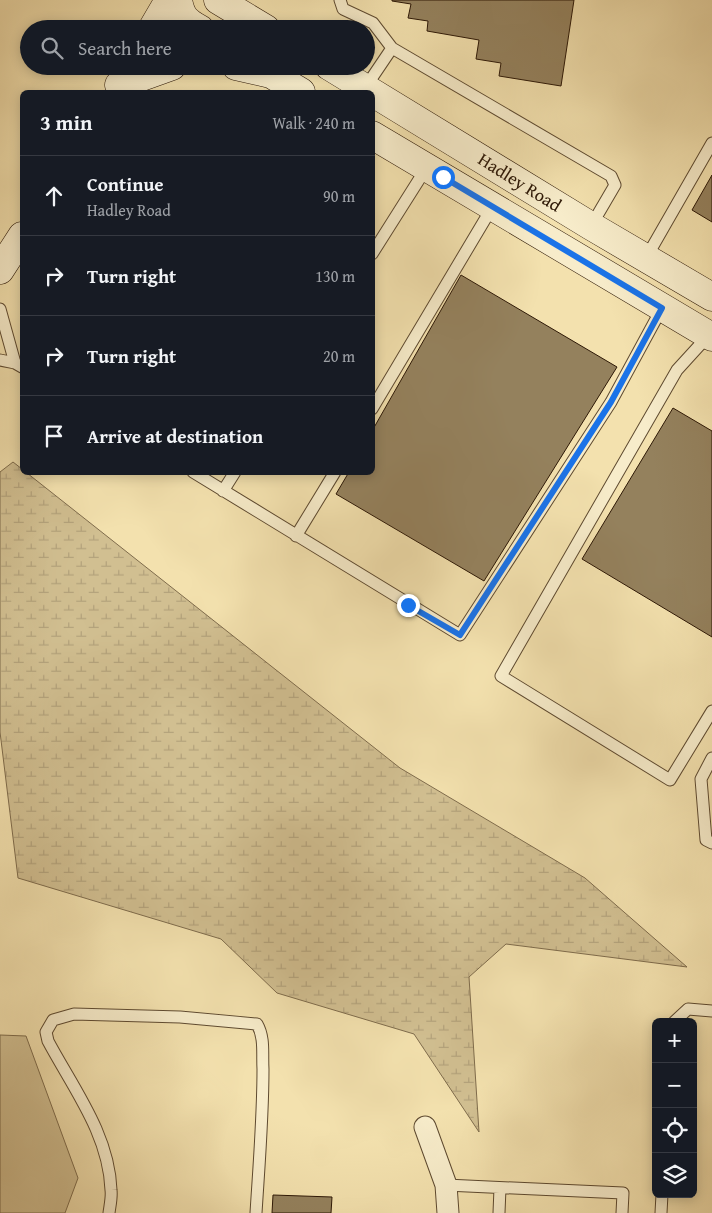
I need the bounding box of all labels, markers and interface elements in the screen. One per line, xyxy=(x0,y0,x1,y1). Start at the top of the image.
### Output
search box xyxy=(20,20,375,75)
icon: search xyxy=(38,34,66,62)
text: Search here xyxy=(78,34,172,62)
text: 3 min xyxy=(40,107,92,138)
text: Walk · 240 m xyxy=(272,111,355,135)
street label: Hadley Road xyxy=(473,146,567,219)
route start xyxy=(432,166,455,189)
text: Continue xyxy=(87,170,164,198)
icon: ahead xyxy=(40,182,68,210)
text: 90 m xyxy=(323,184,355,208)
text: Hadley Road xyxy=(87,198,171,222)
icon: right xyxy=(40,262,68,290)
text: Turn right xyxy=(87,262,176,290)
text: 130 m xyxy=(315,264,355,288)
icon: right xyxy=(40,342,68,370)
text: Turn right xyxy=(87,342,176,370)
text: 20 m xyxy=(323,344,355,368)
icon: arrive xyxy=(40,422,68,450)
text: Arrive at destination xyxy=(87,422,263,450)
route end xyxy=(397,594,420,617)
map controls xyxy=(652,1018,697,1198)
button: + xyxy=(652,1018,697,1063)
button: − xyxy=(652,1063,697,1108)
button: locate xyxy=(652,1108,697,1153)
button: layers xyxy=(652,1153,697,1198)

